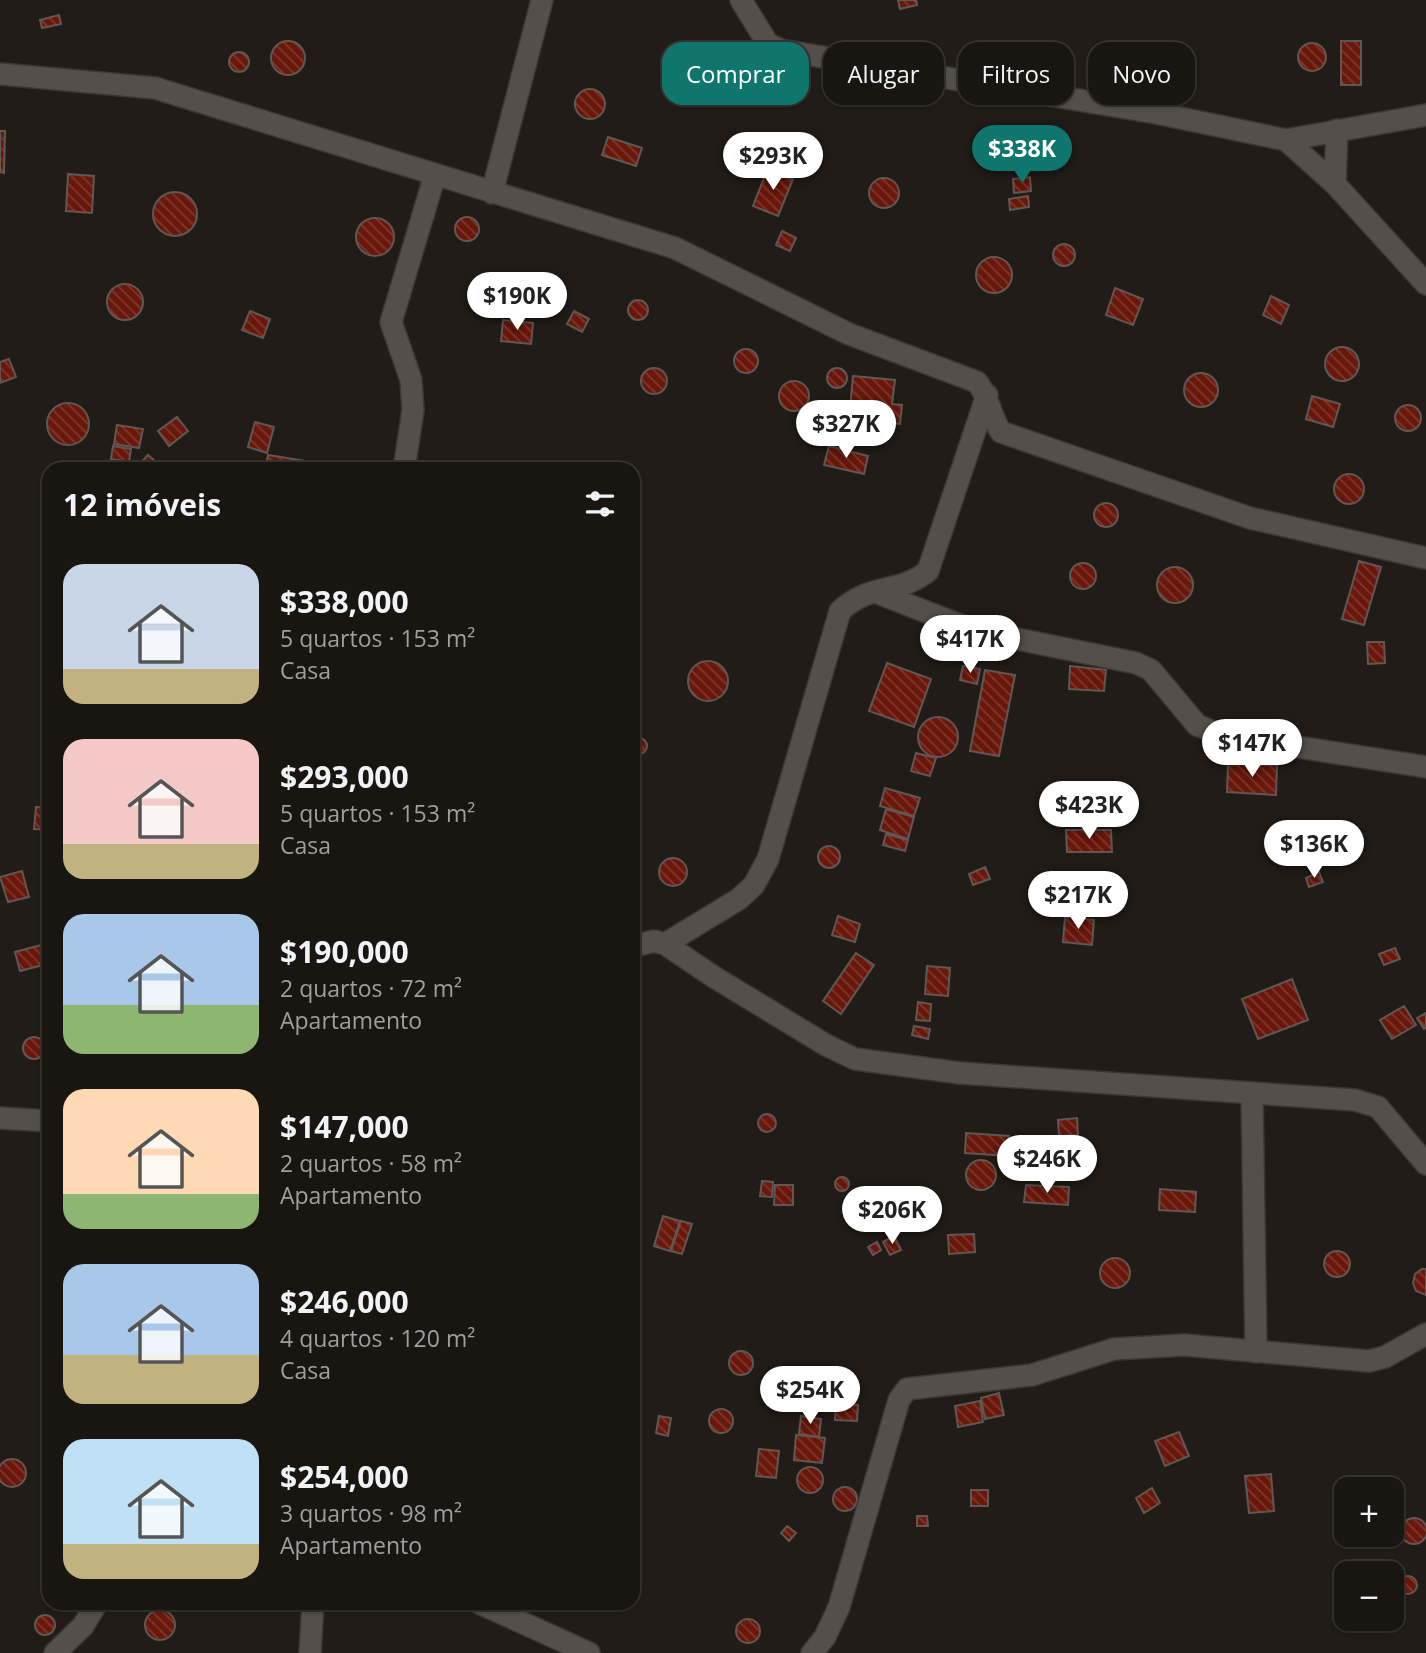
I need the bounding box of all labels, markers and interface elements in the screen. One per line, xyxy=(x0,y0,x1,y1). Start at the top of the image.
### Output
chip: Comprar xyxy=(662,42,809,105)
chip: Alugar xyxy=(823,42,944,105)
chip: Filtros xyxy=(958,42,1074,105)
chip: Novo xyxy=(1088,42,1195,105)
pin: $338K xyxy=(973,125,1071,185)
pin: $293K xyxy=(724,132,822,192)
text: $338K xyxy=(988,132,1056,164)
text: $293K xyxy=(739,139,807,171)
pin: $190K xyxy=(468,272,566,332)
text: $190K xyxy=(483,279,551,311)
pin: $327K xyxy=(797,400,895,460)
text: $327K xyxy=(812,407,880,439)
text: 12 imóveis xyxy=(63,484,221,525)
icon: filters xyxy=(581,485,619,523)
text: $338,000 xyxy=(280,581,409,622)
icon: home xyxy=(119,592,203,676)
pin: $417K xyxy=(921,616,1019,675)
text: 5 quartos · 153 m² xyxy=(280,622,475,654)
text: $417K xyxy=(936,622,1004,654)
text: Casa xyxy=(280,654,331,686)
pin: $147K xyxy=(1203,720,1301,779)
text: $147K xyxy=(1218,726,1286,758)
text: $293,000 xyxy=(280,756,409,797)
icon: home xyxy=(119,767,203,851)
pin: $423K xyxy=(1040,782,1138,841)
text: $423K xyxy=(1055,788,1123,820)
text: 5 quartos · 153 m² xyxy=(280,797,475,829)
pin: $136K xyxy=(1265,820,1363,880)
text: $136K xyxy=(1280,827,1348,859)
text: Casa xyxy=(280,829,331,861)
pin: $217K xyxy=(1029,872,1127,931)
text: $217K xyxy=(1044,878,1112,910)
text: $190,000 xyxy=(280,931,409,972)
icon: home xyxy=(119,942,203,1026)
text: 2 quartos · 72 m² xyxy=(280,972,462,1004)
text: Apartamento xyxy=(280,1004,422,1036)
text: $147,000 xyxy=(280,1106,409,1147)
icon: home xyxy=(119,1117,203,1201)
pin: $246K xyxy=(998,1136,1096,1195)
text: $246K xyxy=(1013,1142,1081,1174)
text: 2 quartos · 58 m² xyxy=(280,1147,462,1179)
text: Apartamento xyxy=(280,1179,422,1211)
pin: $206K xyxy=(843,1186,941,1246)
text: $206K xyxy=(858,1193,926,1225)
text: $246,000 xyxy=(280,1281,409,1322)
icon: home xyxy=(119,1292,203,1376)
text: 4 quartos · 120 m² xyxy=(280,1322,475,1354)
text: Casa xyxy=(280,1354,331,1386)
pin: $254K xyxy=(761,1366,859,1426)
text: $254K xyxy=(776,1373,844,1405)
text: $254,000 xyxy=(280,1456,409,1497)
icon: home xyxy=(119,1467,203,1551)
map controls xyxy=(1334,1477,1404,1631)
button: + xyxy=(1334,1477,1404,1547)
text: 3 quartos · 98 m² xyxy=(280,1497,462,1529)
text: Apartamento xyxy=(280,1529,422,1561)
button: − xyxy=(1334,1561,1404,1631)

